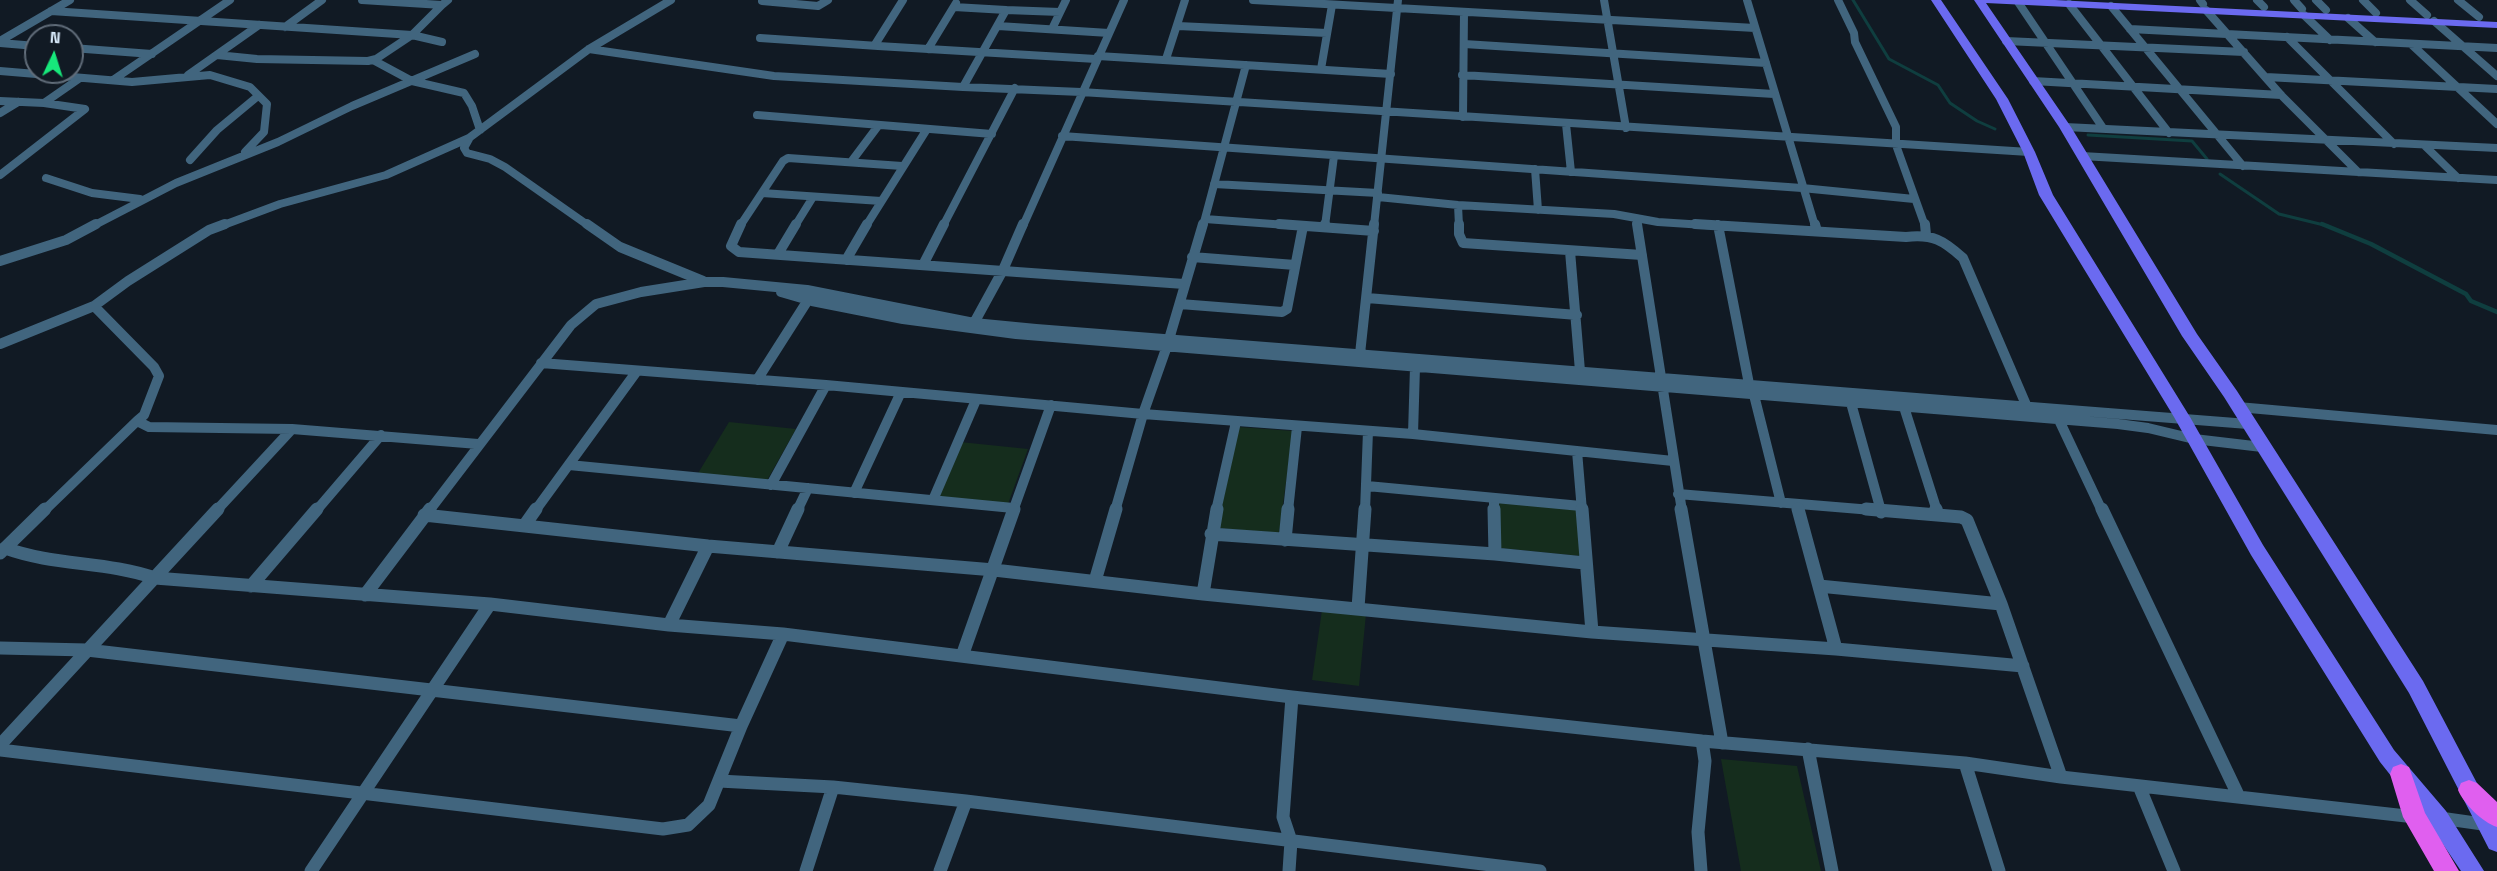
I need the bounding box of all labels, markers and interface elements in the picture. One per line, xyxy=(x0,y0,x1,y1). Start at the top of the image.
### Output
north arrow xyxy=(24,24,84,84)
text: N xyxy=(49,27,61,48)

